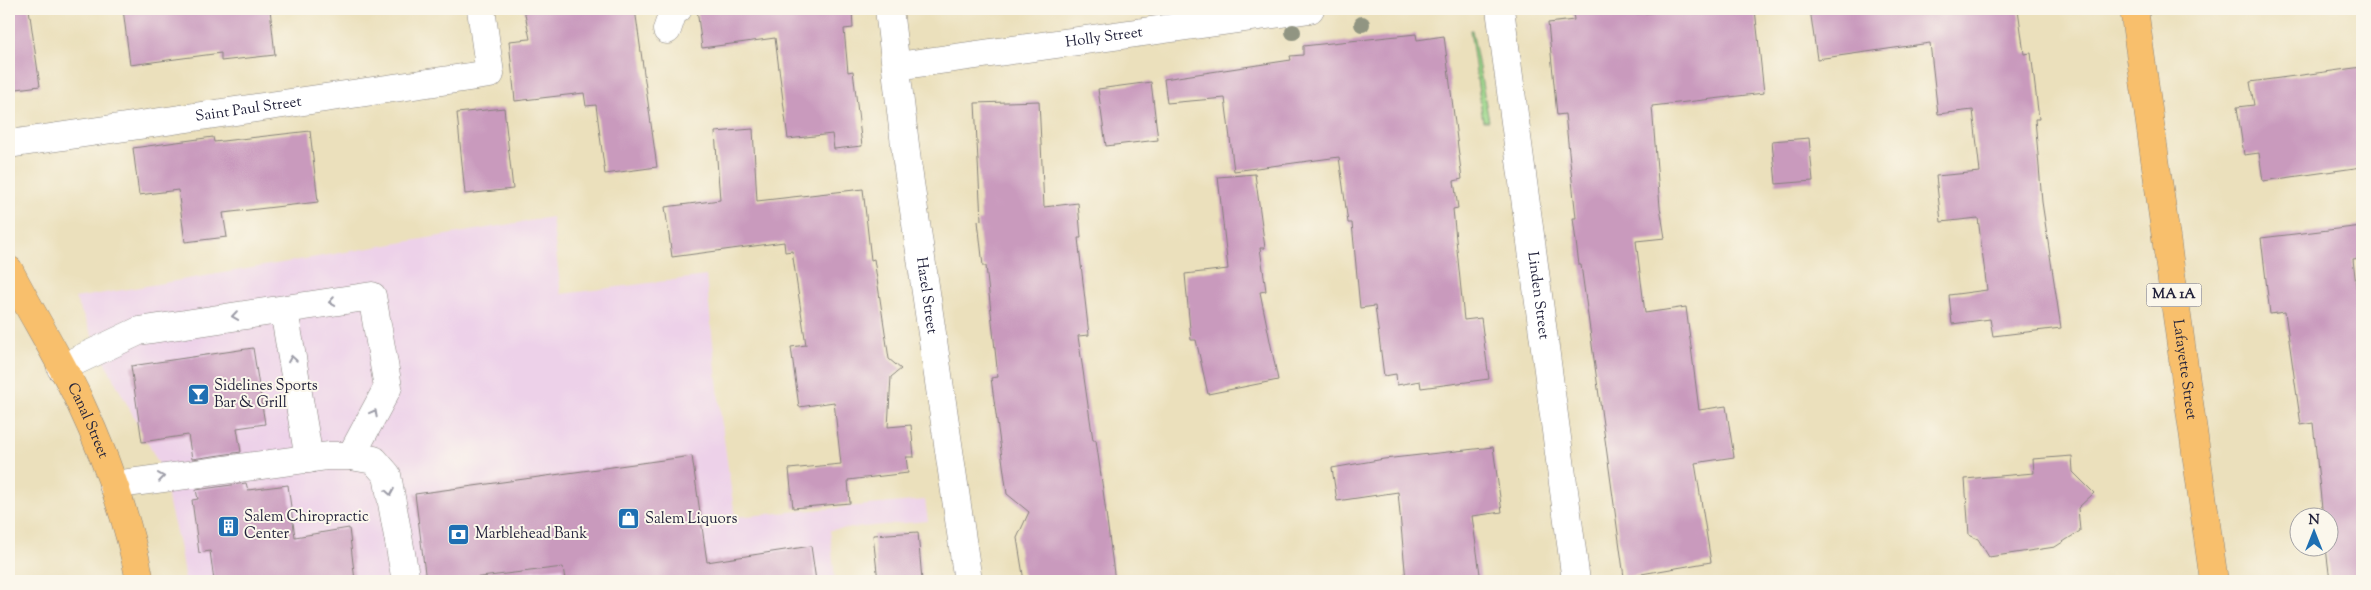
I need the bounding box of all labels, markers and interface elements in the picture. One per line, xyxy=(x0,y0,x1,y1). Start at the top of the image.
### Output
street label: Holly Street xyxy=(1064,22,1144,53)
street label: Saint Paul Street xyxy=(194,91,303,127)
street label: Linden Street xyxy=(1522,250,1554,341)
street label: Hazel Street xyxy=(910,256,942,335)
road number: MA 1A xyxy=(2146,284,2202,306)
one-way arrow xyxy=(328,297,337,307)
one-way arrow xyxy=(231,311,240,321)
street label: Lafayette Street xyxy=(2167,318,2202,421)
one-way arrow xyxy=(287,354,297,363)
place label: Sidelines Sports Bar & Grill xyxy=(214,376,318,414)
street label: Canal Street xyxy=(62,379,114,461)
bar icon: Sidelines Sports Bar & Grill xyxy=(186,383,210,407)
one-way arrow xyxy=(368,410,378,419)
one-way arrow xyxy=(157,473,166,483)
one-way arrow xyxy=(384,488,395,496)
place label: Salem Chiropractic Center xyxy=(244,507,369,545)
shop icon: Salem Liquors xyxy=(617,507,641,531)
north arrow xyxy=(2288,508,2338,558)
place label: Salem Liquors xyxy=(645,509,737,530)
text: N xyxy=(2308,511,2320,531)
building icon: Salem Chiropractic Center xyxy=(216,514,240,538)
bank icon: Marblehead Bank xyxy=(447,522,471,546)
place label: Marblehead Bank xyxy=(475,524,587,545)

